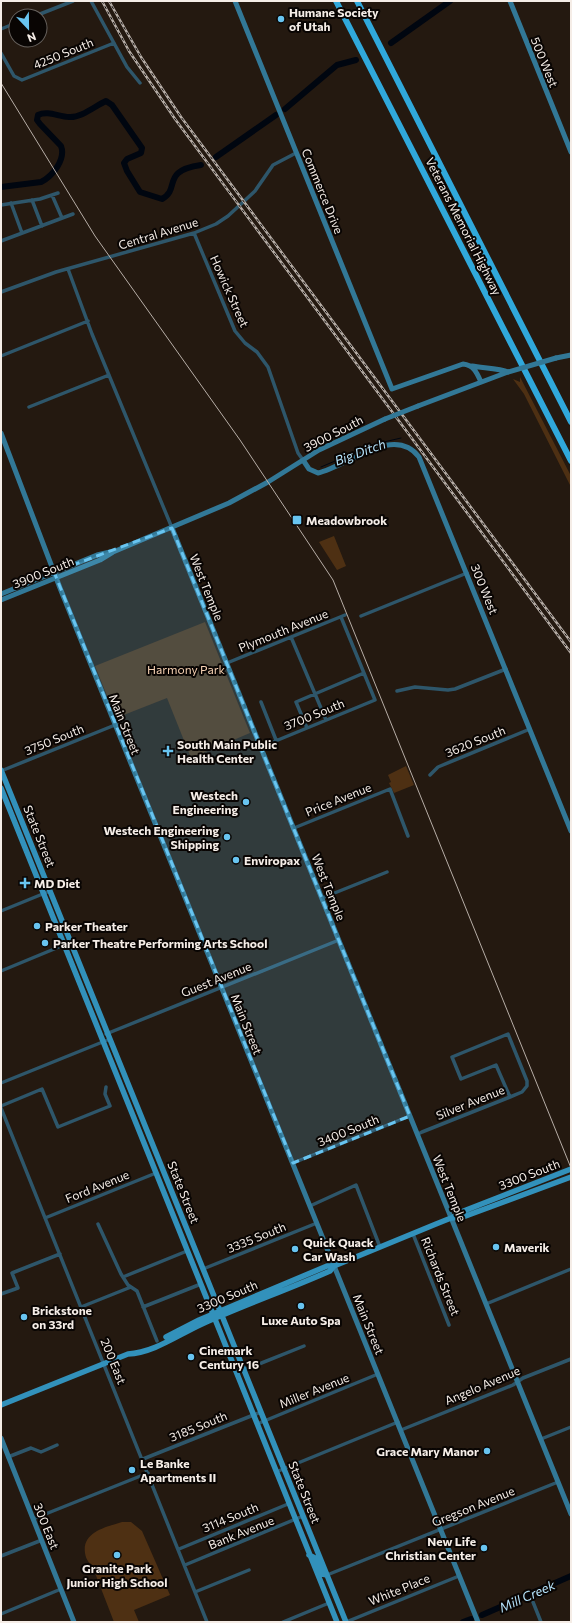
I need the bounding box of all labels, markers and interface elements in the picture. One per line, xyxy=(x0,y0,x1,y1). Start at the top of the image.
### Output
place label: Humane Society of Utah xyxy=(289,5,379,33)
north arrow xyxy=(8,8,48,48)
marker: Humane Society of Utah xyxy=(276,14,286,24)
text: N xyxy=(26,30,38,45)
street label: 4250 South xyxy=(31,35,95,71)
street label: 500 West xyxy=(529,35,561,89)
street label: Commerce Drive xyxy=(300,146,346,236)
street label: Veterans Memorial Highway xyxy=(423,155,505,297)
street label: Central Avenue xyxy=(116,214,200,252)
street label: Howick Street xyxy=(208,253,252,329)
street label: 3900 South xyxy=(301,412,365,454)
water label: Big Ditch xyxy=(332,435,388,469)
place label: Meadowbrook xyxy=(306,513,387,527)
marker: Meadowbrook xyxy=(291,514,303,526)
street label: West Temple xyxy=(187,552,227,622)
street label: 3900 South xyxy=(10,553,76,591)
street label: 300 West xyxy=(469,562,501,616)
street label: Plymouth Avenue xyxy=(236,606,330,654)
park label: Harmony Park xyxy=(147,662,226,676)
street label: Main Street xyxy=(107,692,143,756)
street label: 3700 South xyxy=(282,696,346,732)
street label: 3750 South xyxy=(22,721,86,757)
street label: 3620 South xyxy=(443,723,507,759)
place label: South Main Public Health Center xyxy=(177,737,277,765)
marker: South Main Public Health Center xyxy=(162,745,174,757)
street label: Price Avenue xyxy=(303,779,373,819)
place label: Westech Engineering xyxy=(173,788,238,816)
marker: Westech Engineering xyxy=(241,797,251,807)
street label: State Street xyxy=(21,803,59,869)
place label: Westech Engineering Shipping xyxy=(104,823,219,851)
marker: Westech Engineering Shipping xyxy=(222,832,232,842)
street label: West Temple xyxy=(309,852,349,922)
place label: Enviropax xyxy=(244,853,300,867)
marker: Enviropax xyxy=(231,855,241,865)
place label: MD Diet xyxy=(34,876,80,890)
marker: MD Diet xyxy=(19,877,31,889)
place label: Parker Theater xyxy=(45,919,128,933)
marker: Parker Theater xyxy=(32,921,42,931)
place label: Parker Theatre Performing Arts School xyxy=(53,936,267,950)
marker: Parker Theatre Performing Arts School xyxy=(40,938,50,948)
street label: Guest Avenue xyxy=(179,959,253,999)
street label: Main Street xyxy=(229,992,265,1056)
street label: Silver Avenue xyxy=(434,1082,506,1122)
street label: 3400 South xyxy=(315,1111,381,1149)
street label: West Temple xyxy=(430,1153,470,1223)
street label: 3300 South xyxy=(496,1156,562,1192)
street label: State Street xyxy=(165,1159,203,1225)
street label: Ford Avenue xyxy=(63,1167,131,1205)
street label: 3335 South xyxy=(224,1219,288,1255)
place label: Quick Quack Car Wash xyxy=(303,1235,374,1263)
street label: Richards Street xyxy=(419,1235,463,1317)
place label: Maverik xyxy=(504,1240,549,1254)
marker: Maverik xyxy=(491,1242,501,1252)
marker: Quick Quack Car Wash xyxy=(290,1244,300,1254)
street label: 3300 South xyxy=(195,1277,259,1315)
street label: Main Street xyxy=(351,1292,387,1356)
marker: Luxe Auto Spa xyxy=(296,1301,306,1311)
place label: Brickstone on 33rd xyxy=(32,1303,92,1331)
marker: Brickstone on 33rd xyxy=(19,1312,29,1322)
place label: Luxe Auto Spa xyxy=(261,1313,341,1327)
street label: 200 East xyxy=(98,1336,130,1386)
place label: Cinemark Century 16 xyxy=(199,1343,259,1371)
marker: Cinemark Century 16 xyxy=(186,1352,196,1362)
street label: Angelo Avenue xyxy=(442,1363,522,1407)
street label: Miller Avenue xyxy=(277,1370,351,1410)
street label: 3185 South xyxy=(167,1408,229,1444)
place label: Grace Mary Manor xyxy=(376,1444,479,1458)
marker: Grace Mary Manor xyxy=(482,1446,492,1456)
place label: Le Banke Apartments II xyxy=(140,1456,216,1484)
street label: State Street xyxy=(286,1459,324,1525)
marker: Le Banke Apartments II xyxy=(127,1465,137,1475)
street label: Gregson Avenue xyxy=(430,1483,516,1529)
street label: 3114 South xyxy=(200,1499,260,1535)
street label: 300 East xyxy=(31,1501,63,1551)
street label: Bank Avenue xyxy=(206,1512,276,1552)
place label: New Life Christian Center xyxy=(385,1534,476,1562)
marker: New Life Christian Center xyxy=(479,1543,489,1553)
marker: Granite Park Junior High School xyxy=(112,1550,122,1560)
place label: Granite Park Junior High School xyxy=(66,1561,168,1590)
street label: White Place xyxy=(366,1570,432,1608)
water label: Mill Creek xyxy=(497,1576,558,1615)

